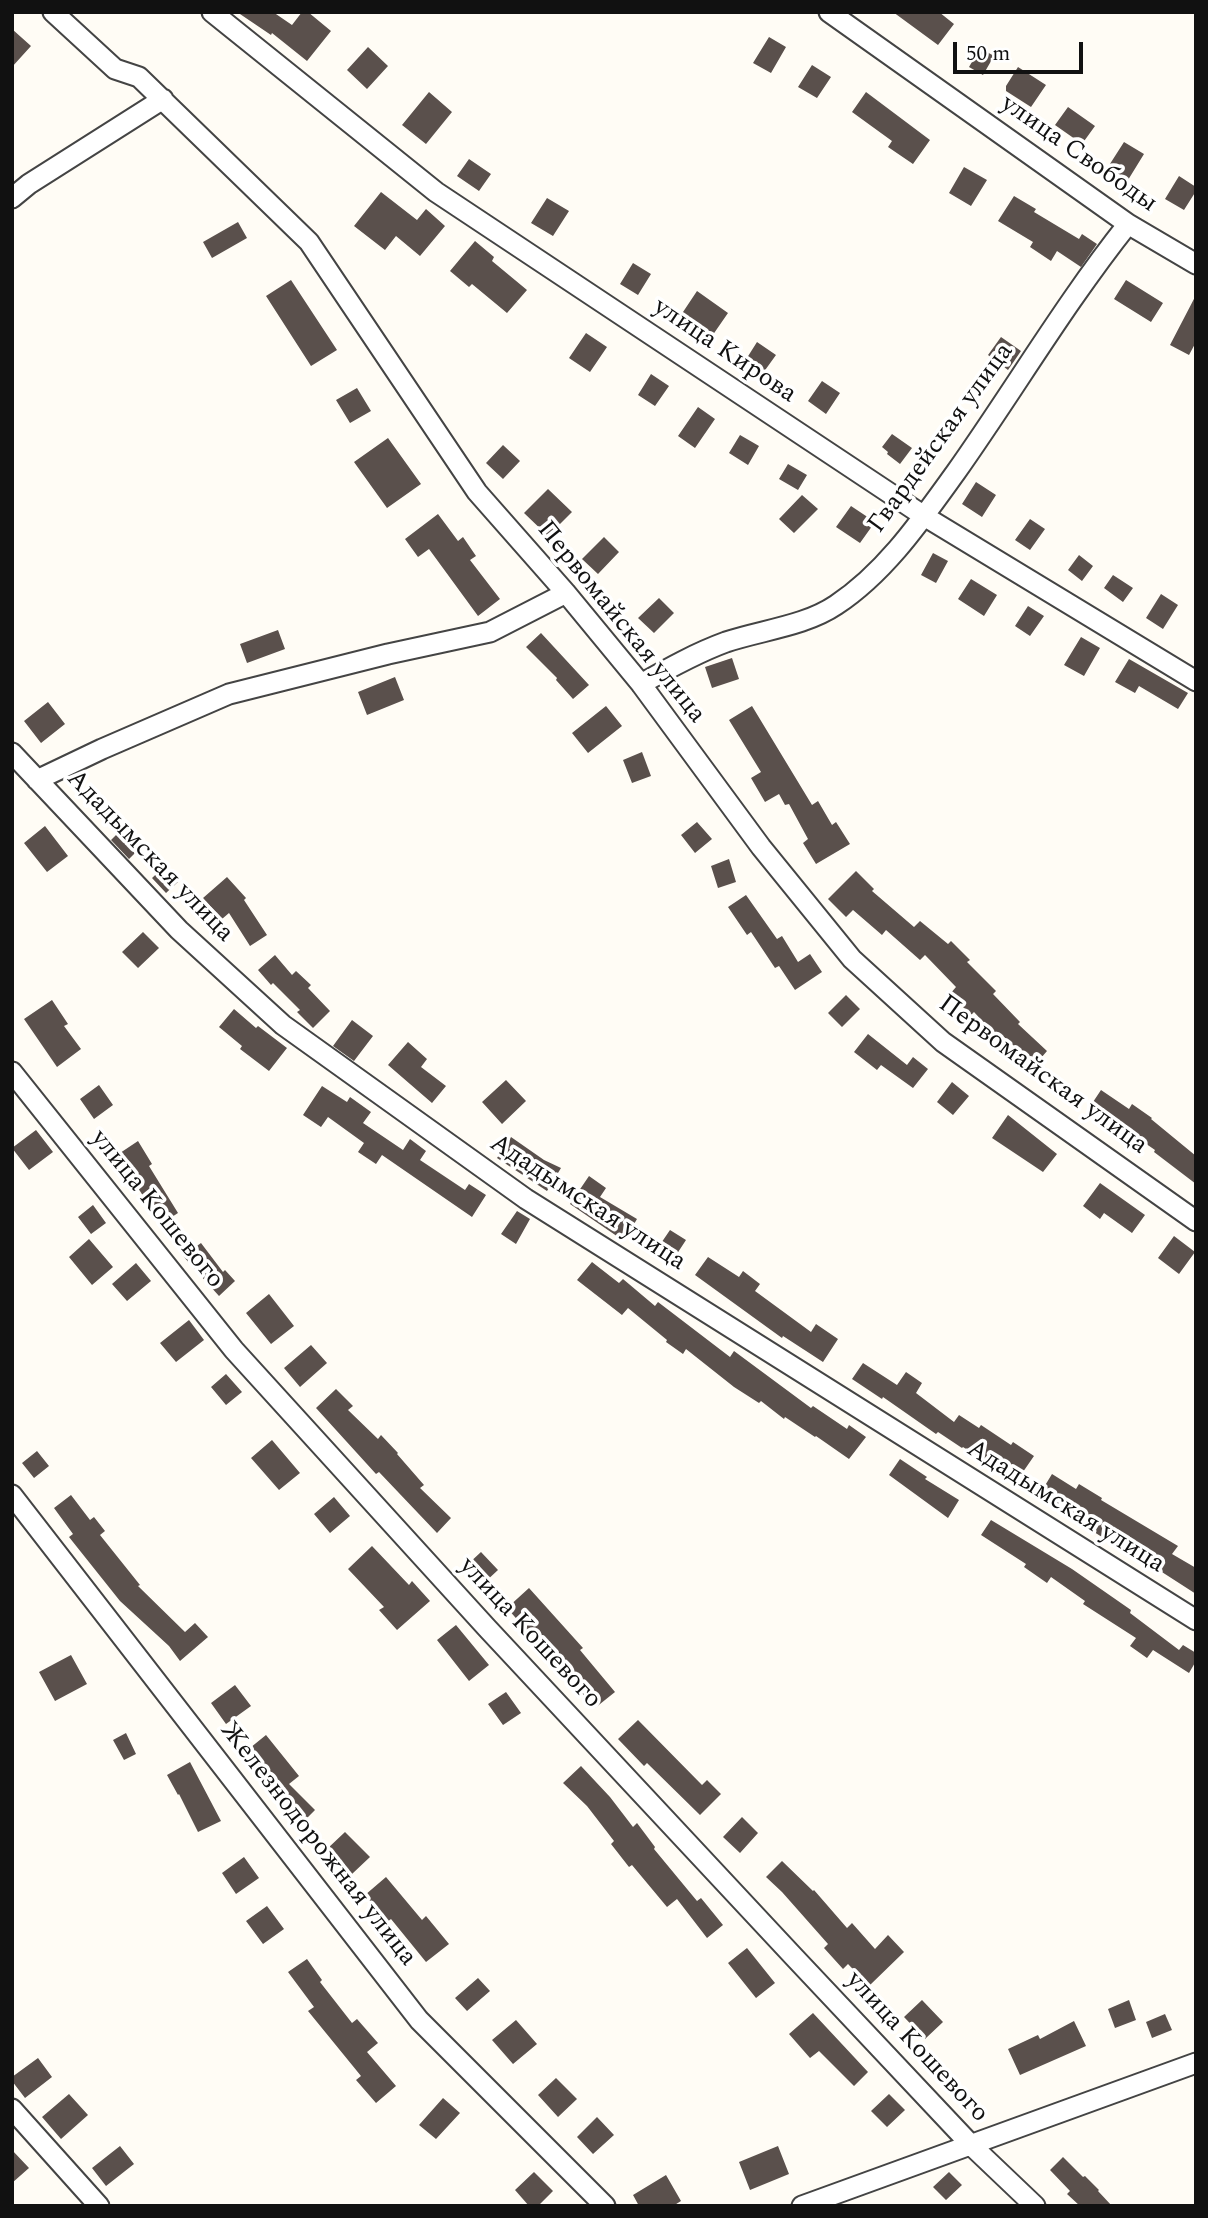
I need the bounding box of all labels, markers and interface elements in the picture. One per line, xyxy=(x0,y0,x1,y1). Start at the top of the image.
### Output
scale bar xyxy=(956,28,1086,72)
text: 50 m xyxy=(966,38,1010,70)
street label: улица Свободы xyxy=(994,89,1162,221)
street label: улица Кирова xyxy=(646,293,802,411)
street label: Гвардейская улица xyxy=(862,338,1022,540)
street label: Первомайская улица xyxy=(529,516,711,730)
street label: Ададымская улица xyxy=(59,764,239,950)
street label: Первомайская улица xyxy=(931,990,1153,1162)
street label: улица Кошевого xyxy=(82,1124,230,1296)
street label: Ададымская улица xyxy=(483,1129,691,1279)
street label: Ададымская улица xyxy=(960,1435,1170,1581)
street label: улица Кошевого xyxy=(451,1552,607,1716)
street label: Железнодорожная улица xyxy=(212,1717,422,1973)
street label: улица Кошевого xyxy=(838,1966,994,2130)

